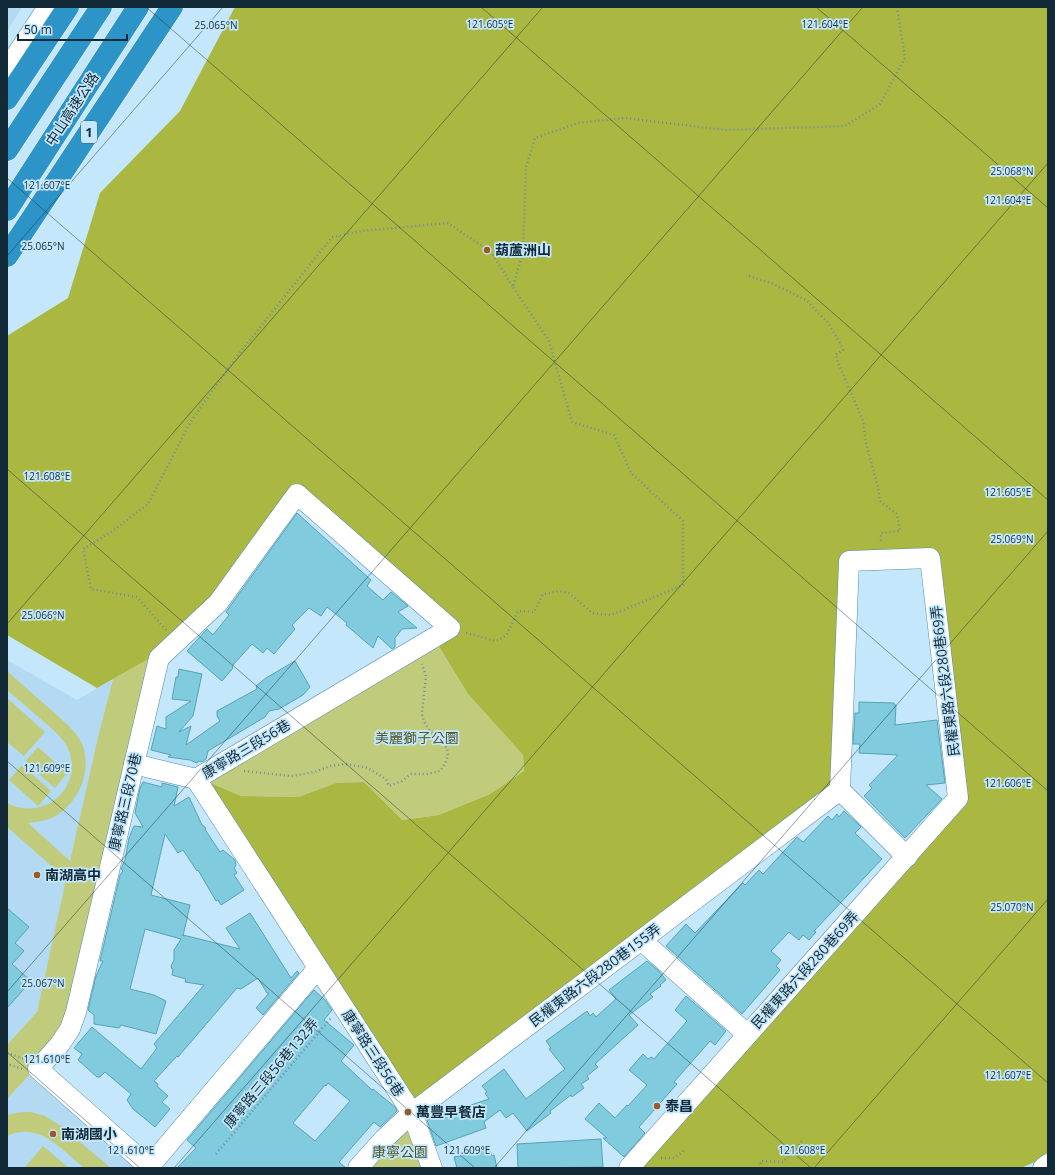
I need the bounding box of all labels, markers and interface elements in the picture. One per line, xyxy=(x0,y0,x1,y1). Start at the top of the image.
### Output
scale bar xyxy=(18,16,127,42)
text: 121.605°E xyxy=(467,17,513,31)
text: 121.604°E xyxy=(802,17,848,31)
text: 25.065°N xyxy=(194,18,238,32)
text: 50 m xyxy=(24,21,52,38)
street label: 中山高速公路 xyxy=(41,68,102,149)
road number: 1 xyxy=(81,121,97,143)
text: 25.068°N xyxy=(990,164,1034,178)
text: 121.607°E xyxy=(24,178,70,192)
text: 121.604°E xyxy=(985,193,1031,207)
text: 25.065°N xyxy=(21,239,65,253)
place label: 葫蘆洲山 xyxy=(495,240,551,259)
marker: 葫蘆洲山 xyxy=(482,245,492,255)
text: 121.608°E xyxy=(24,469,70,483)
text: 121.605°E xyxy=(985,485,1031,499)
text: 25.069°N xyxy=(990,532,1034,546)
street label: 民權東路六段280巷69弄 xyxy=(926,604,963,758)
text: 25.066°N xyxy=(21,608,65,622)
street label: 康寧路三段56巷 xyxy=(198,715,294,782)
park label: 美麗獅子公圜 xyxy=(375,728,459,747)
street label: 康寧路三段70巷 xyxy=(104,751,145,853)
text: 121.609°E xyxy=(24,761,70,775)
text: 121.606°E xyxy=(985,776,1031,790)
place label: 南湖高中 xyxy=(45,865,101,884)
marker: 南湖高中 xyxy=(32,870,42,880)
text: 25.070°N xyxy=(990,900,1034,914)
street label: 民權東路六段280巷69弄 xyxy=(747,907,863,1033)
street label: 民權東路六段280巷155弄 xyxy=(525,919,664,1030)
text: 25.067°N xyxy=(21,976,65,990)
street label: 康寧路三段56巷 xyxy=(338,1006,409,1100)
street label: 康寧路三段56巷132弄 xyxy=(219,1014,322,1132)
text: 121.610°E xyxy=(24,1052,70,1066)
text: 121.607°E xyxy=(985,1068,1031,1082)
place label: 泰昌 xyxy=(665,1096,693,1115)
marker: 泰昌 xyxy=(652,1101,662,1111)
place label: 萬豐早餐店 xyxy=(416,1102,486,1121)
marker: 萬豐早餐店 xyxy=(403,1107,413,1117)
place label: 南湖國小 xyxy=(61,1124,117,1143)
marker: 南湖國小 xyxy=(48,1129,58,1139)
park label: 康寧公園 xyxy=(372,1142,428,1161)
text: 121.610°E xyxy=(108,1143,154,1157)
text: 121.609°E xyxy=(444,1143,490,1157)
text: 121.608°E xyxy=(779,1143,825,1157)

